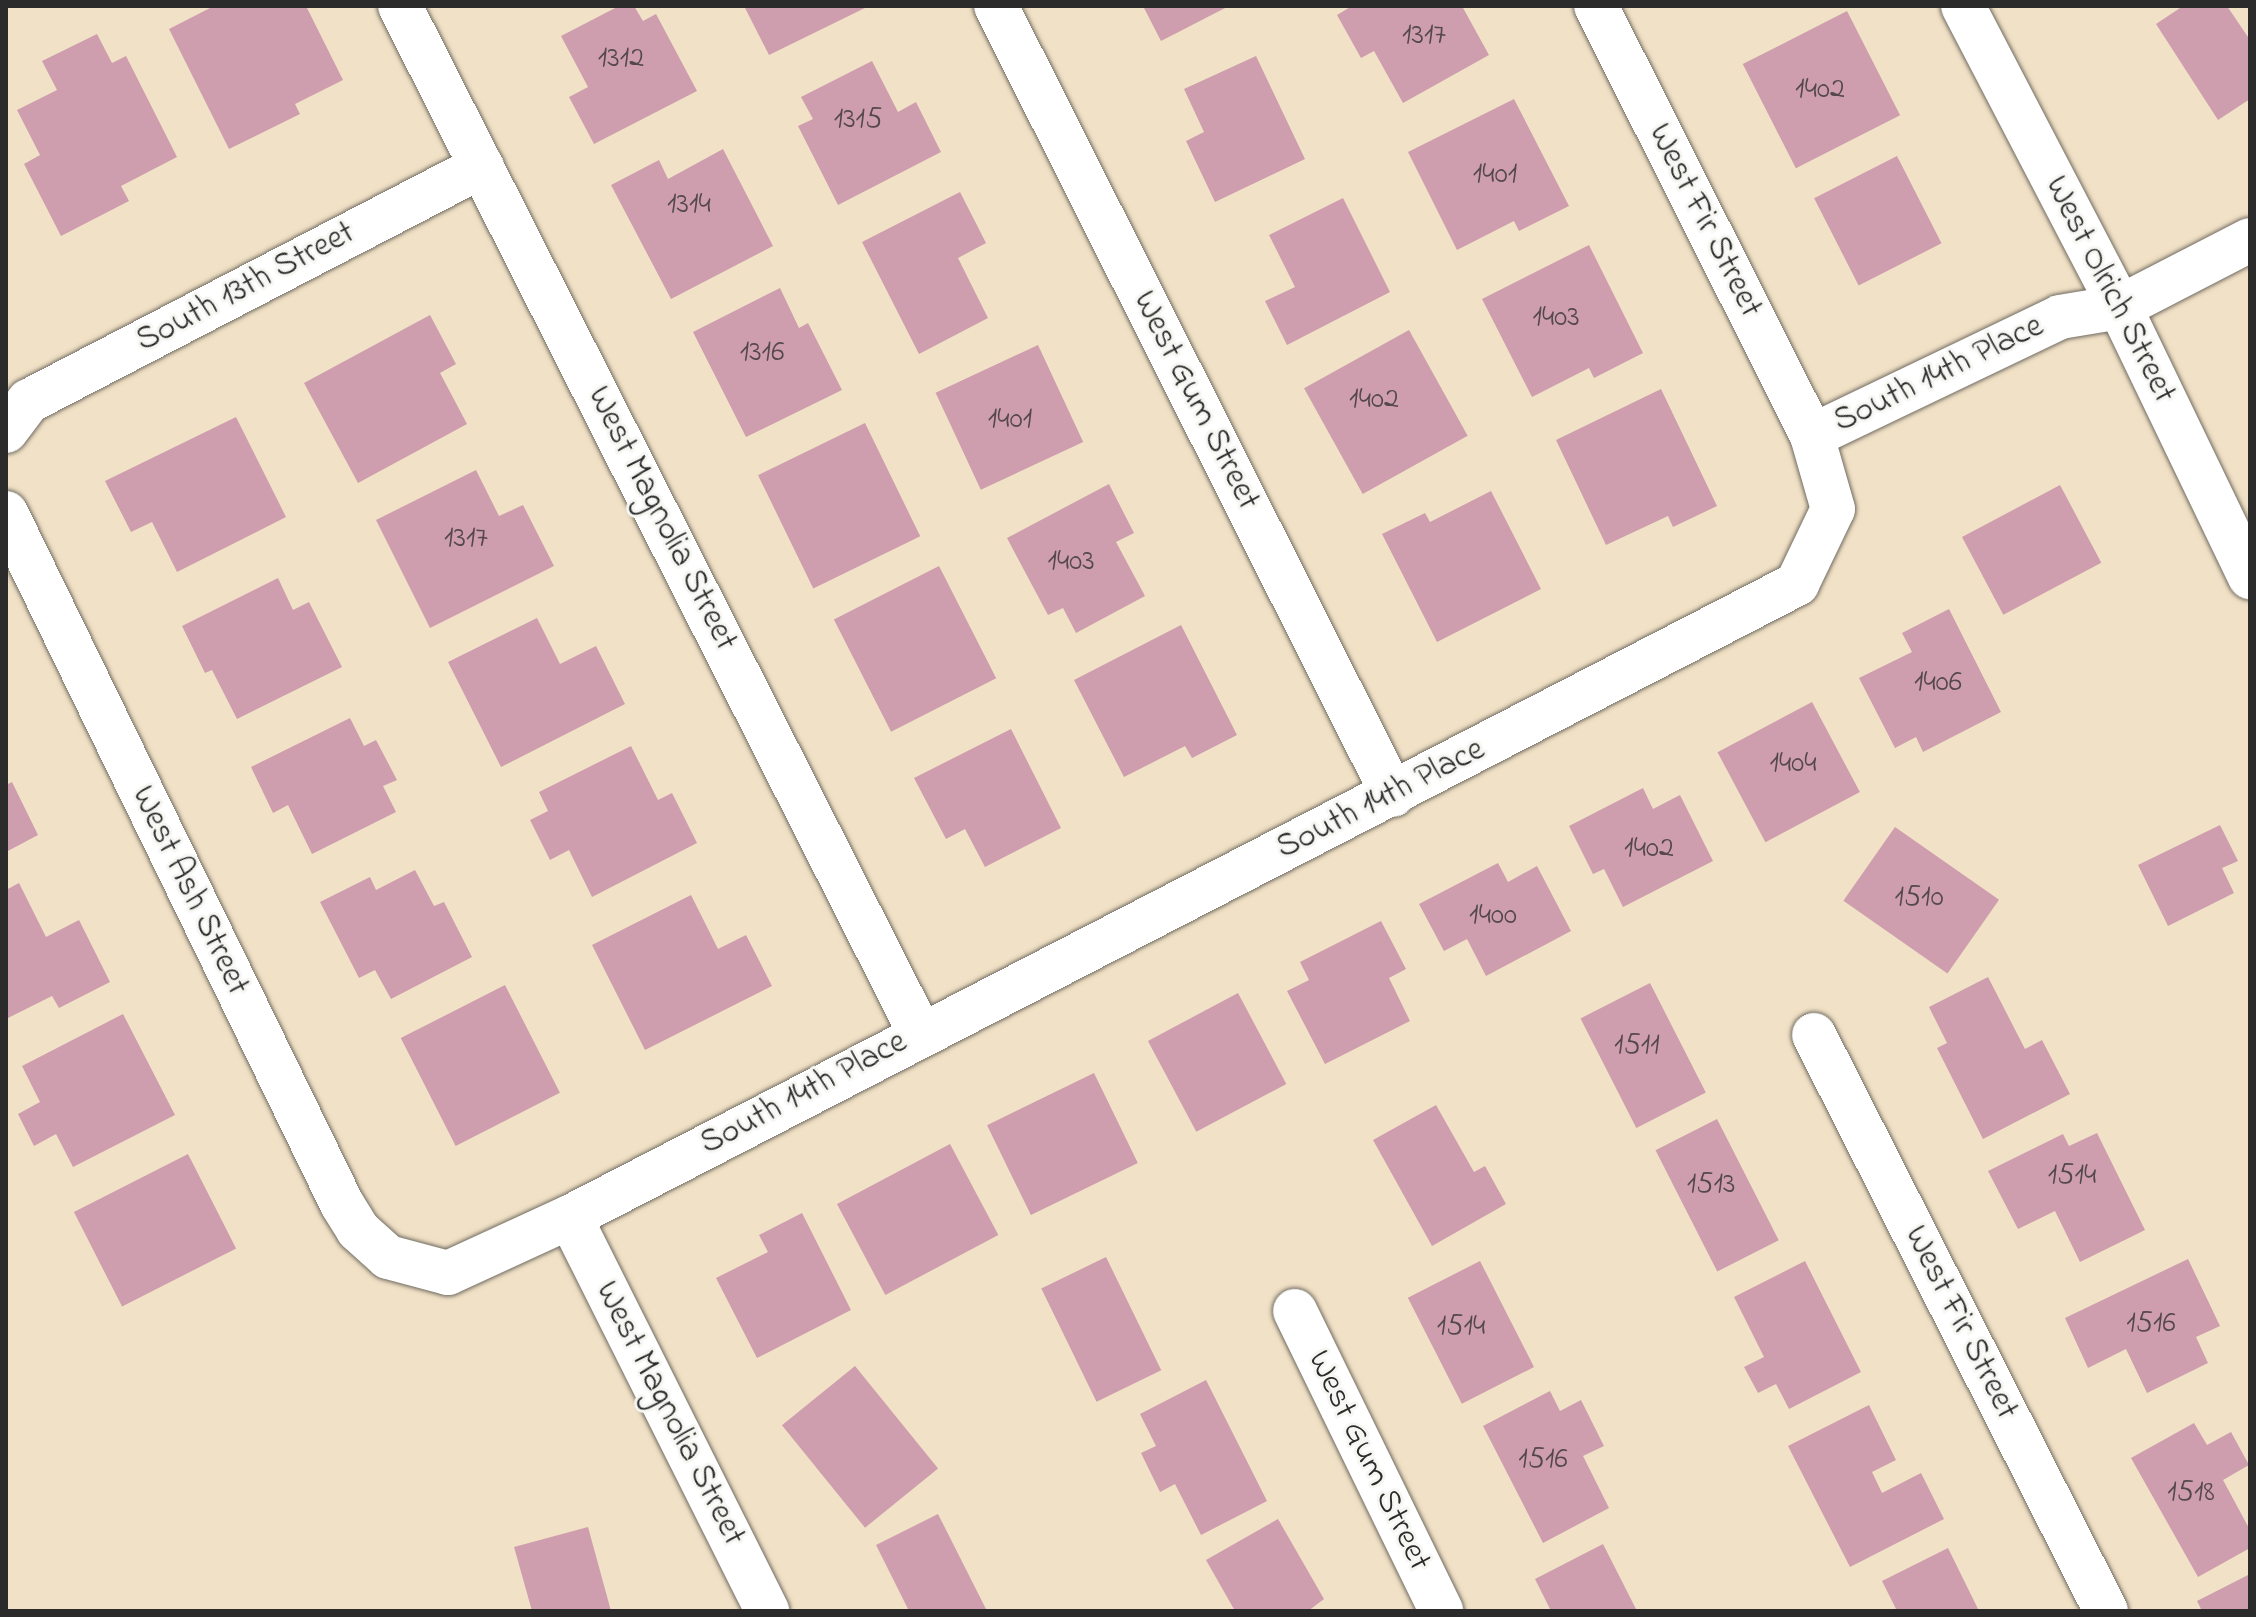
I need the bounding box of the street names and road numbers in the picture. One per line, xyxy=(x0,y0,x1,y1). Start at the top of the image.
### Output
street label: West Fir Street xyxy=(1638,117,1770,325)
street label: West Olrich Street xyxy=(2034,170,2184,410)
street label: South 13th Street xyxy=(130,213,362,363)
street label: West Gum Street xyxy=(1122,285,1268,517)
street label: South 14th Place xyxy=(1828,307,2050,443)
street label: West Magnolia Street xyxy=(577,380,745,658)
street label: South 14th Place xyxy=(1270,730,1492,870)
street label: West Ash Street xyxy=(121,780,257,1002)
street label: South 14th Place xyxy=(694,1022,914,1166)
street label: West Fir Street xyxy=(1894,1219,2026,1427)
street label: West Magnolia Street xyxy=(585,1275,753,1553)
street label: West Gum Street xyxy=(1297,1344,1439,1578)

